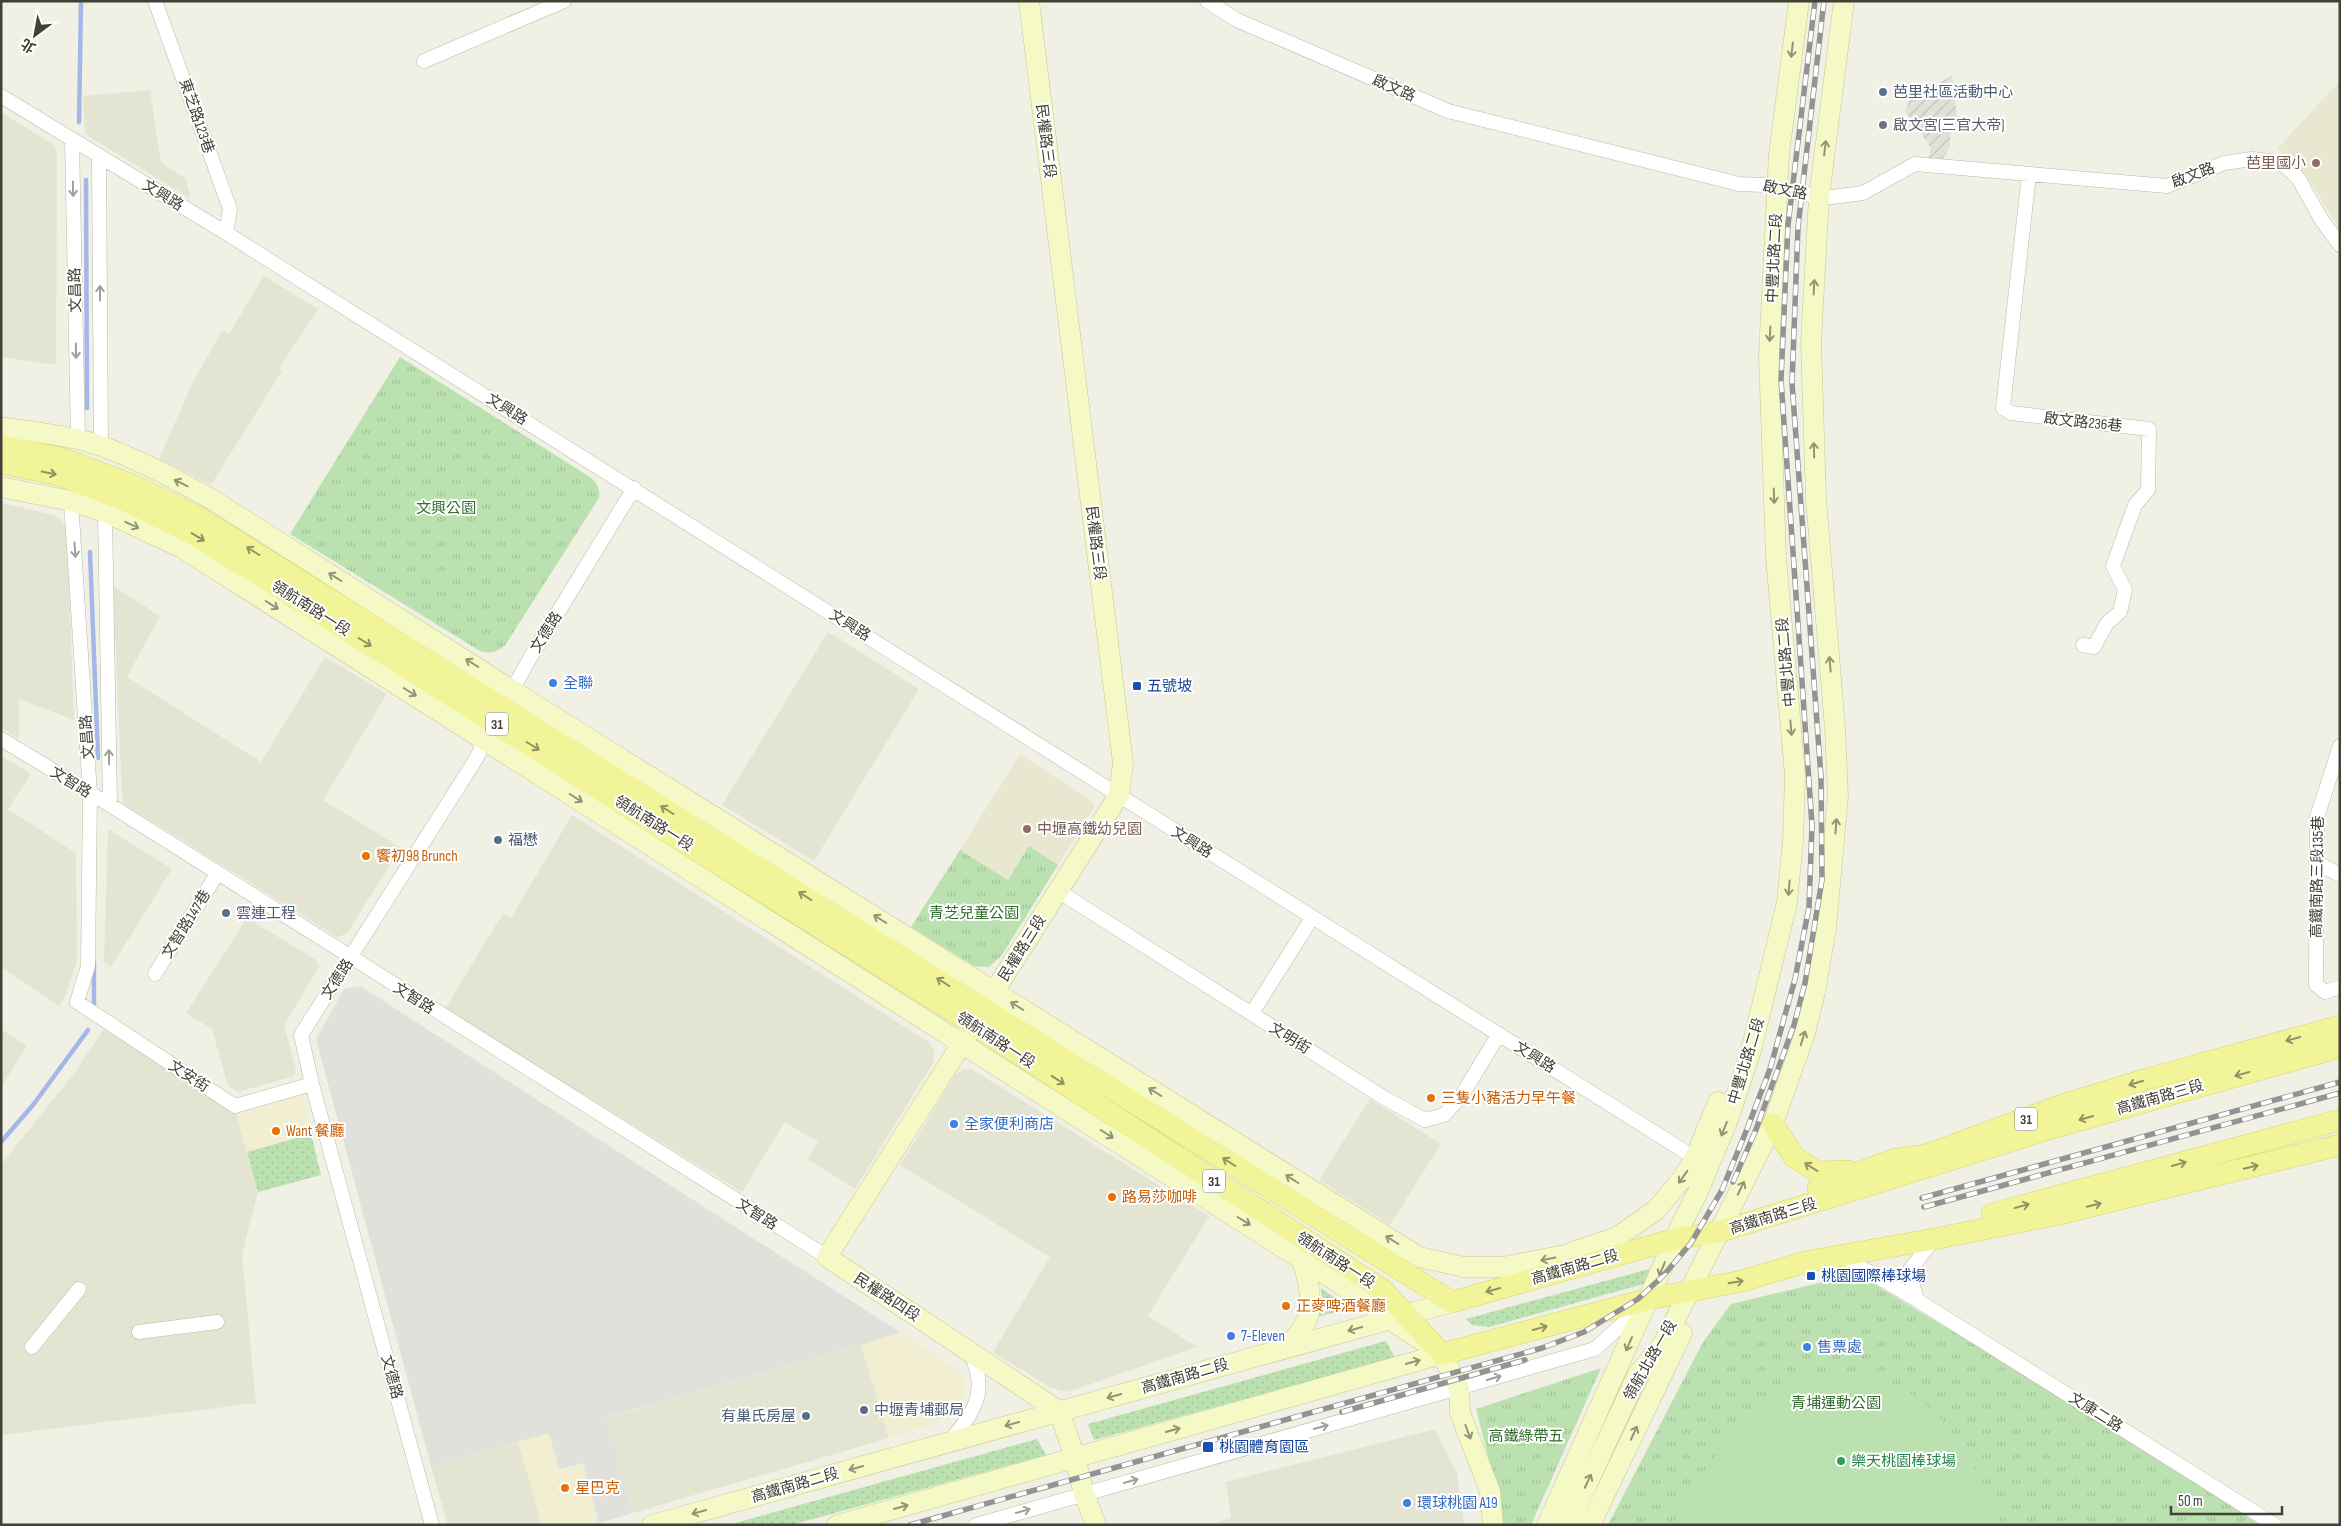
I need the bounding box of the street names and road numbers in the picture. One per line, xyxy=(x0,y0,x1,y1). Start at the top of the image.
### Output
street label: 啟文路 xyxy=(1369,71,1418,106)
street label: 東芝路123巷 xyxy=(175,76,218,156)
street label: 民權路三段 xyxy=(1032,103,1060,179)
street label: 啟文路 xyxy=(2169,159,2218,192)
street label: 文興路 xyxy=(139,176,187,215)
street label: 啟文路 xyxy=(1761,177,1809,204)
street label: 中豐北路二段 xyxy=(1763,213,1786,303)
street label: 文昌路 xyxy=(66,267,85,313)
street label: 文興路 xyxy=(483,389,531,429)
street label: 啟文路236巷 xyxy=(2043,409,2123,436)
street label: 民權路三段 xyxy=(1082,505,1110,581)
street label: 領航南路一段 xyxy=(268,577,354,640)
street label: 文興路 xyxy=(826,605,874,645)
street label: 文德路 xyxy=(526,608,566,656)
street label: 中豐北路二段 xyxy=(1773,616,1800,708)
road number: 31 xyxy=(486,712,508,736)
street label: 文昌路 xyxy=(76,714,99,760)
street label: 文智路 xyxy=(47,763,95,802)
street label: 領航南路一段 xyxy=(611,792,697,855)
street label: 高鐵南路三段135巷 xyxy=(2307,816,2328,938)
street label: 文興路 xyxy=(1168,822,1216,862)
street label: 文智路147巷 xyxy=(158,886,215,962)
street label: 民權路三段 xyxy=(994,911,1050,985)
street label: 文德路 xyxy=(317,955,358,1003)
street label: 文智路 xyxy=(390,978,438,1018)
street label: 領航南路一段 xyxy=(953,1008,1039,1073)
street label: 中豐北路二段 xyxy=(1724,1015,1769,1107)
street label: 文明街 xyxy=(1266,1018,1314,1058)
street label: 文興路 xyxy=(1511,1037,1559,1077)
street label: 文安街 xyxy=(165,1056,213,1097)
street label: 高鐵南路三段 xyxy=(2114,1076,2206,1119)
road number: 31 xyxy=(2015,1108,2037,1130)
road number: 31 xyxy=(1203,1170,1225,1192)
street label: 文智路 xyxy=(733,1194,781,1234)
street label: 高鐵南路三段 xyxy=(1727,1194,1819,1239)
street label: 領航南路一段 xyxy=(1293,1228,1379,1293)
street label: 高鐵南路二段 xyxy=(1529,1246,1621,1289)
street label: 民權路四段 xyxy=(850,1269,923,1326)
street label: 領航北路一段 xyxy=(1620,1317,1681,1404)
street label: 文德路 xyxy=(377,1353,407,1401)
street label: 高鐵南路二段 xyxy=(1139,1355,1231,1398)
street label: 文康二路 xyxy=(2065,1388,2126,1436)
street label: 高鐵南路二段 xyxy=(749,1464,841,1507)

